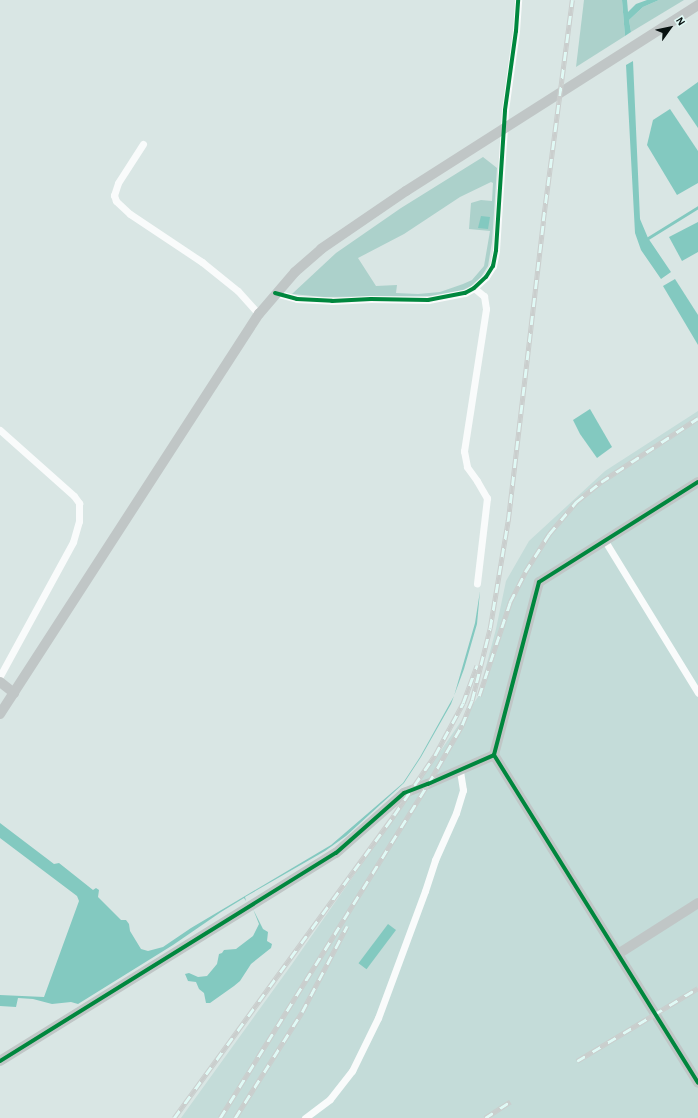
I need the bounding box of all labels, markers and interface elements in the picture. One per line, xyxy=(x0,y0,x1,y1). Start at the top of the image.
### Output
north arrow xyxy=(650,8,690,48)
text: N xyxy=(674,15,687,27)

